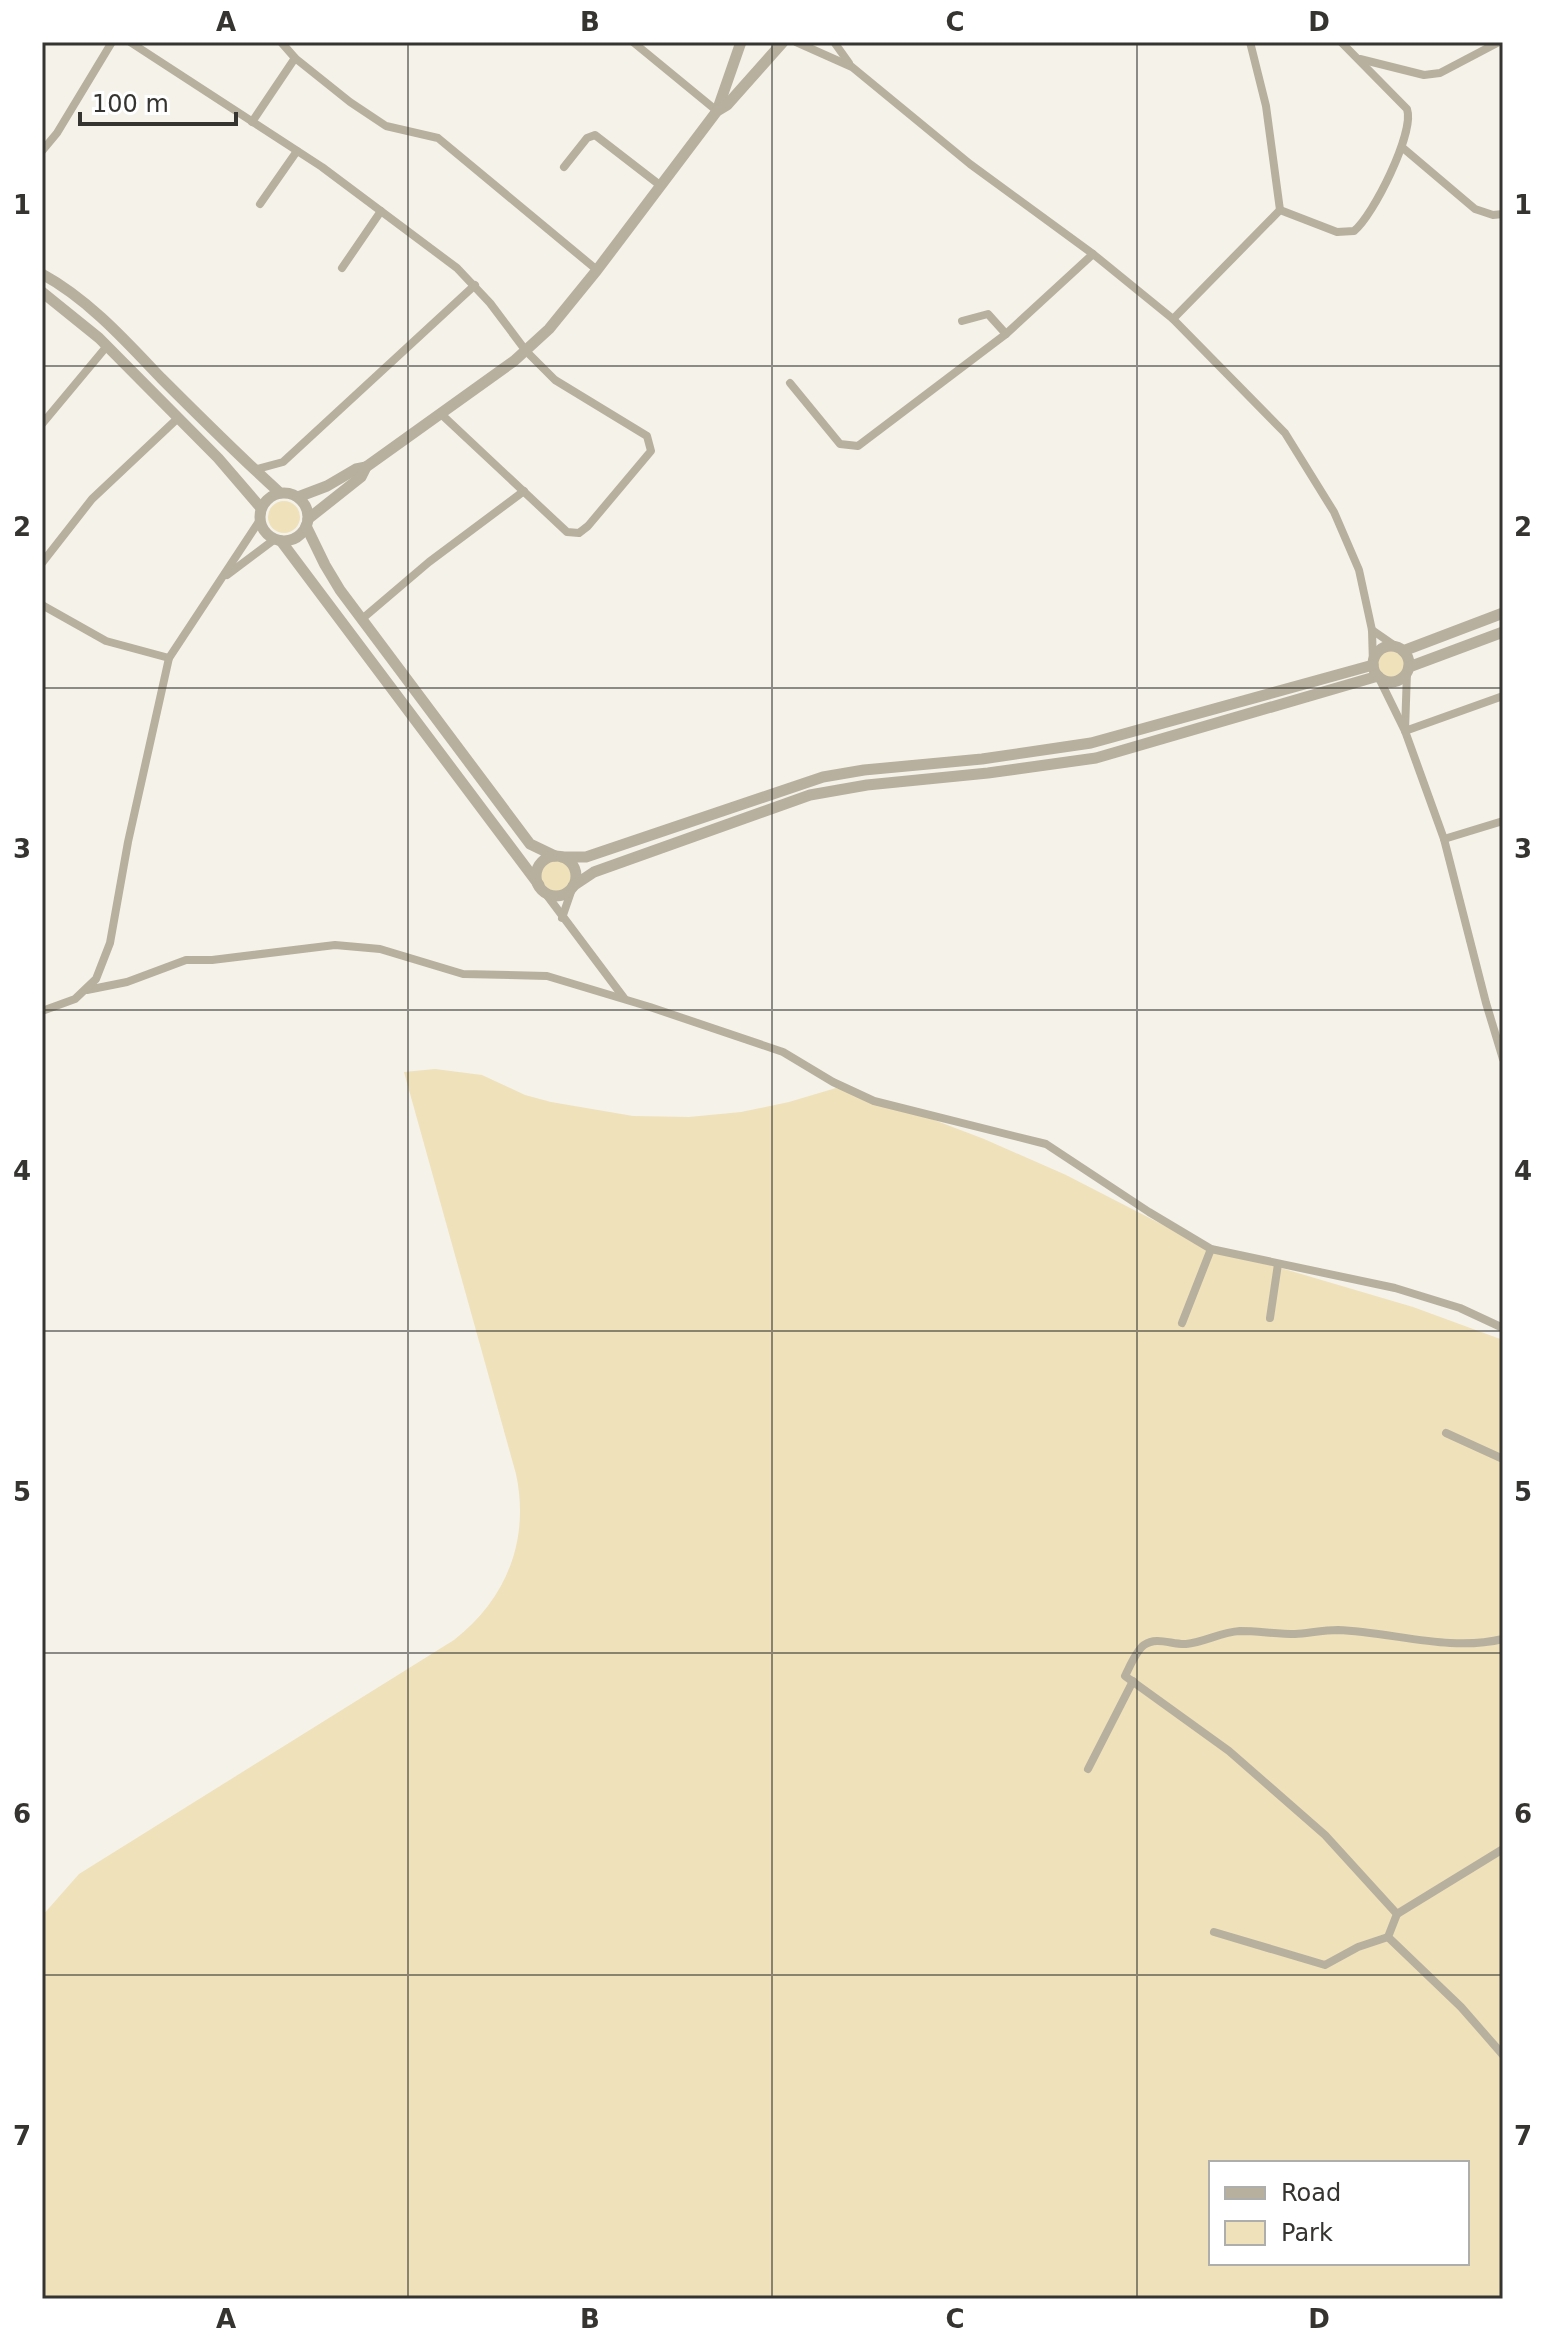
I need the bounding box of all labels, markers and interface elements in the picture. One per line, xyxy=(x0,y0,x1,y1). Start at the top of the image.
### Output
text: A xyxy=(216,7,236,37)
text: B xyxy=(580,7,600,37)
text: C xyxy=(945,7,965,37)
text: D xyxy=(1308,7,1330,37)
scale bar xyxy=(80,76,236,126)
text: 100 m xyxy=(92,90,169,118)
text: 1 xyxy=(13,190,31,220)
text: 1 xyxy=(1514,190,1532,220)
text: 2 xyxy=(13,512,31,542)
text: 2 xyxy=(1514,512,1532,542)
text: 3 xyxy=(13,834,31,864)
text: 3 xyxy=(1514,834,1532,864)
text: 4 xyxy=(13,1156,31,1186)
text: 4 xyxy=(1514,1156,1532,1186)
text: 5 xyxy=(13,1477,31,1507)
text: 5 xyxy=(1514,1477,1532,1507)
text: 6 xyxy=(13,1799,31,1829)
text: 6 xyxy=(1514,1799,1532,1829)
text: 7 xyxy=(13,2121,31,2151)
text: 7 xyxy=(1514,2121,1532,2151)
legend xyxy=(1209,2161,1469,2265)
text: Road xyxy=(1281,2179,1341,2207)
text: Park xyxy=(1281,2219,1333,2247)
text: A xyxy=(216,2304,236,2334)
text: B xyxy=(580,2304,600,2334)
text: C xyxy=(945,2304,965,2334)
text: D xyxy=(1308,2304,1330,2334)

